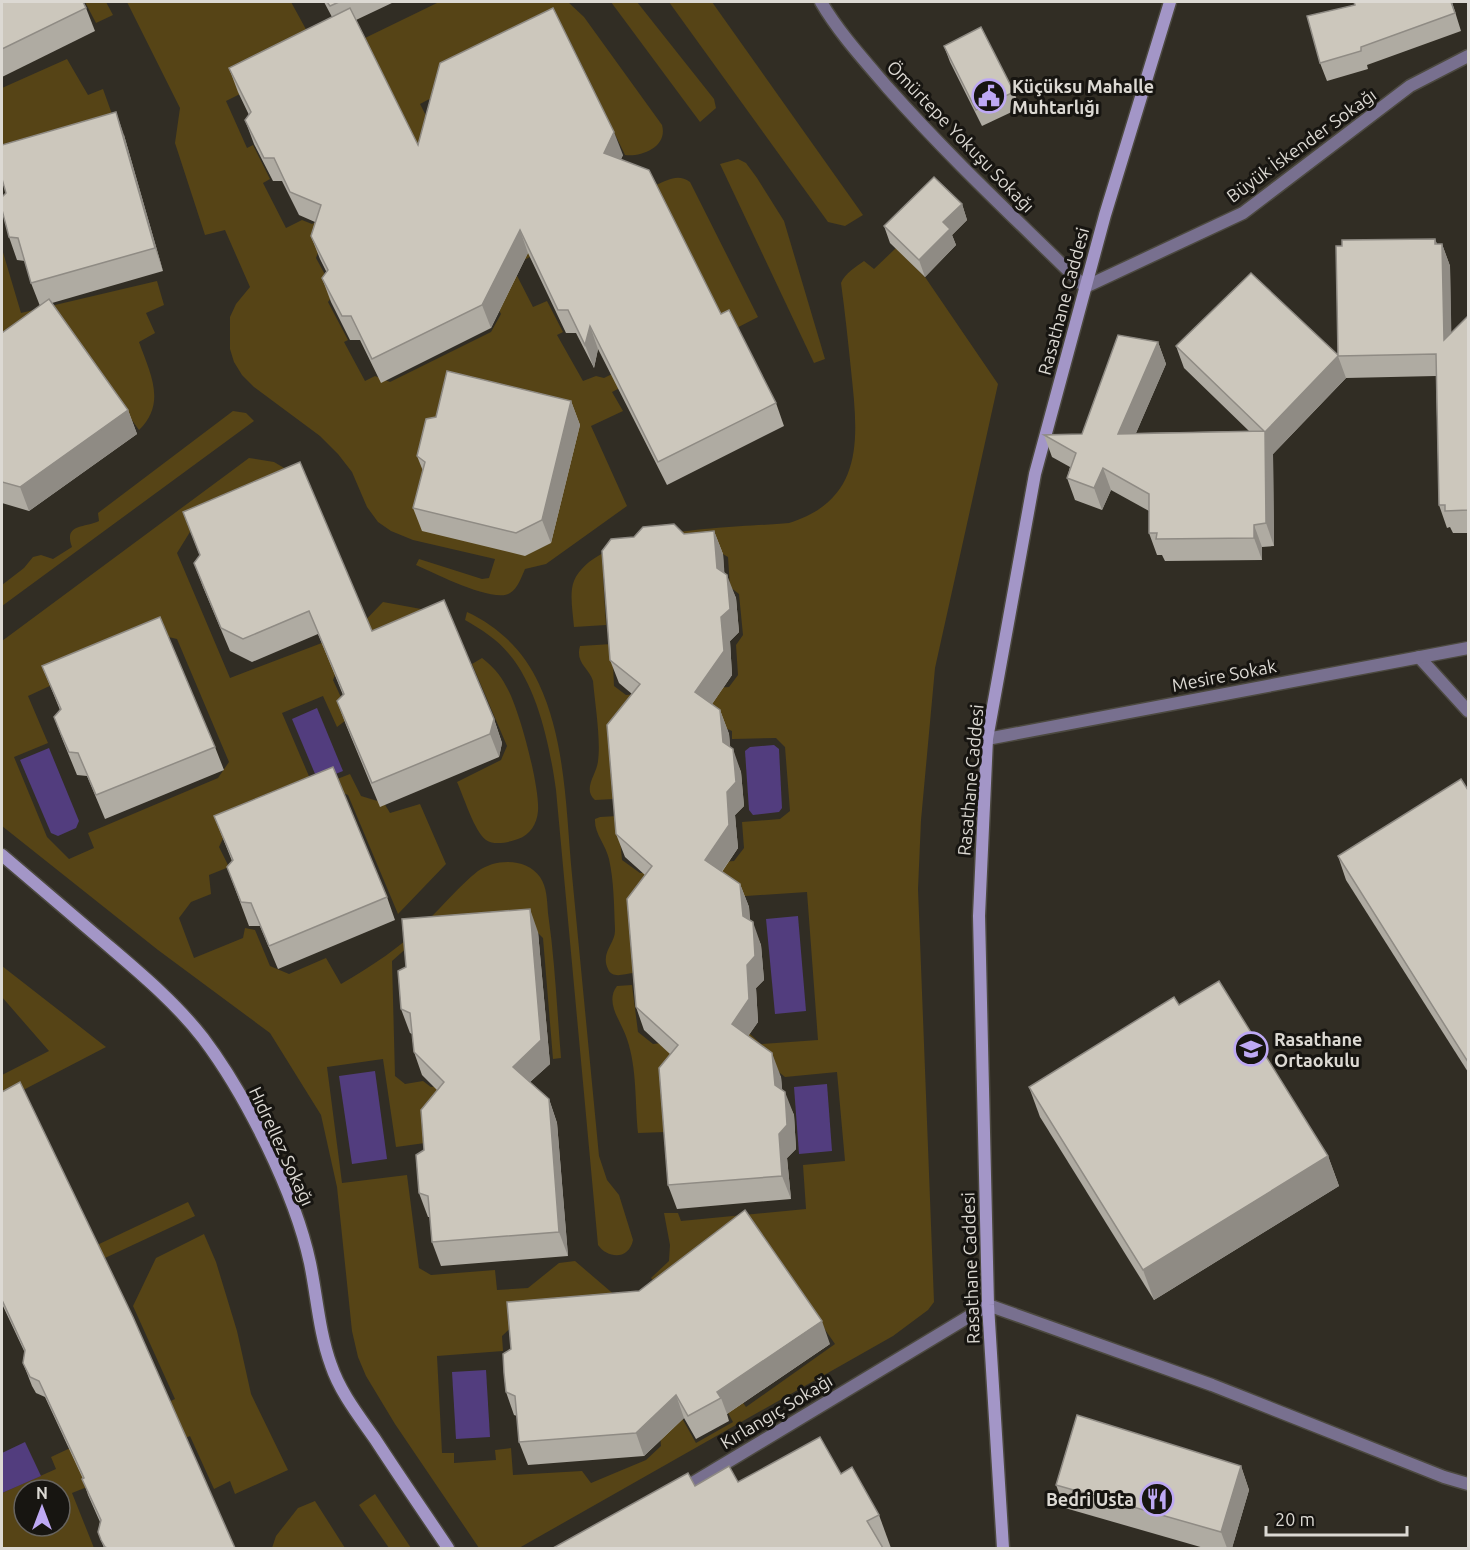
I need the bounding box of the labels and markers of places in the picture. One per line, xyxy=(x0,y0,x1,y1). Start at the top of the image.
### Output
place label: Küçüksu Mahalle Muhtarlığı xyxy=(1012,76,1154,117)
public building icon: Küçüksu Mahalle Muhtarlığı xyxy=(971,78,1007,114)
place label: Rasathane Ortaokulu xyxy=(1274,1029,1362,1070)
school or university icon: Rasathane Ortaokulu xyxy=(1233,1031,1269,1067)
restaurant icon: Bedri Usta xyxy=(1139,1481,1175,1517)
place label: Bedri Usta xyxy=(1046,1489,1134,1509)

